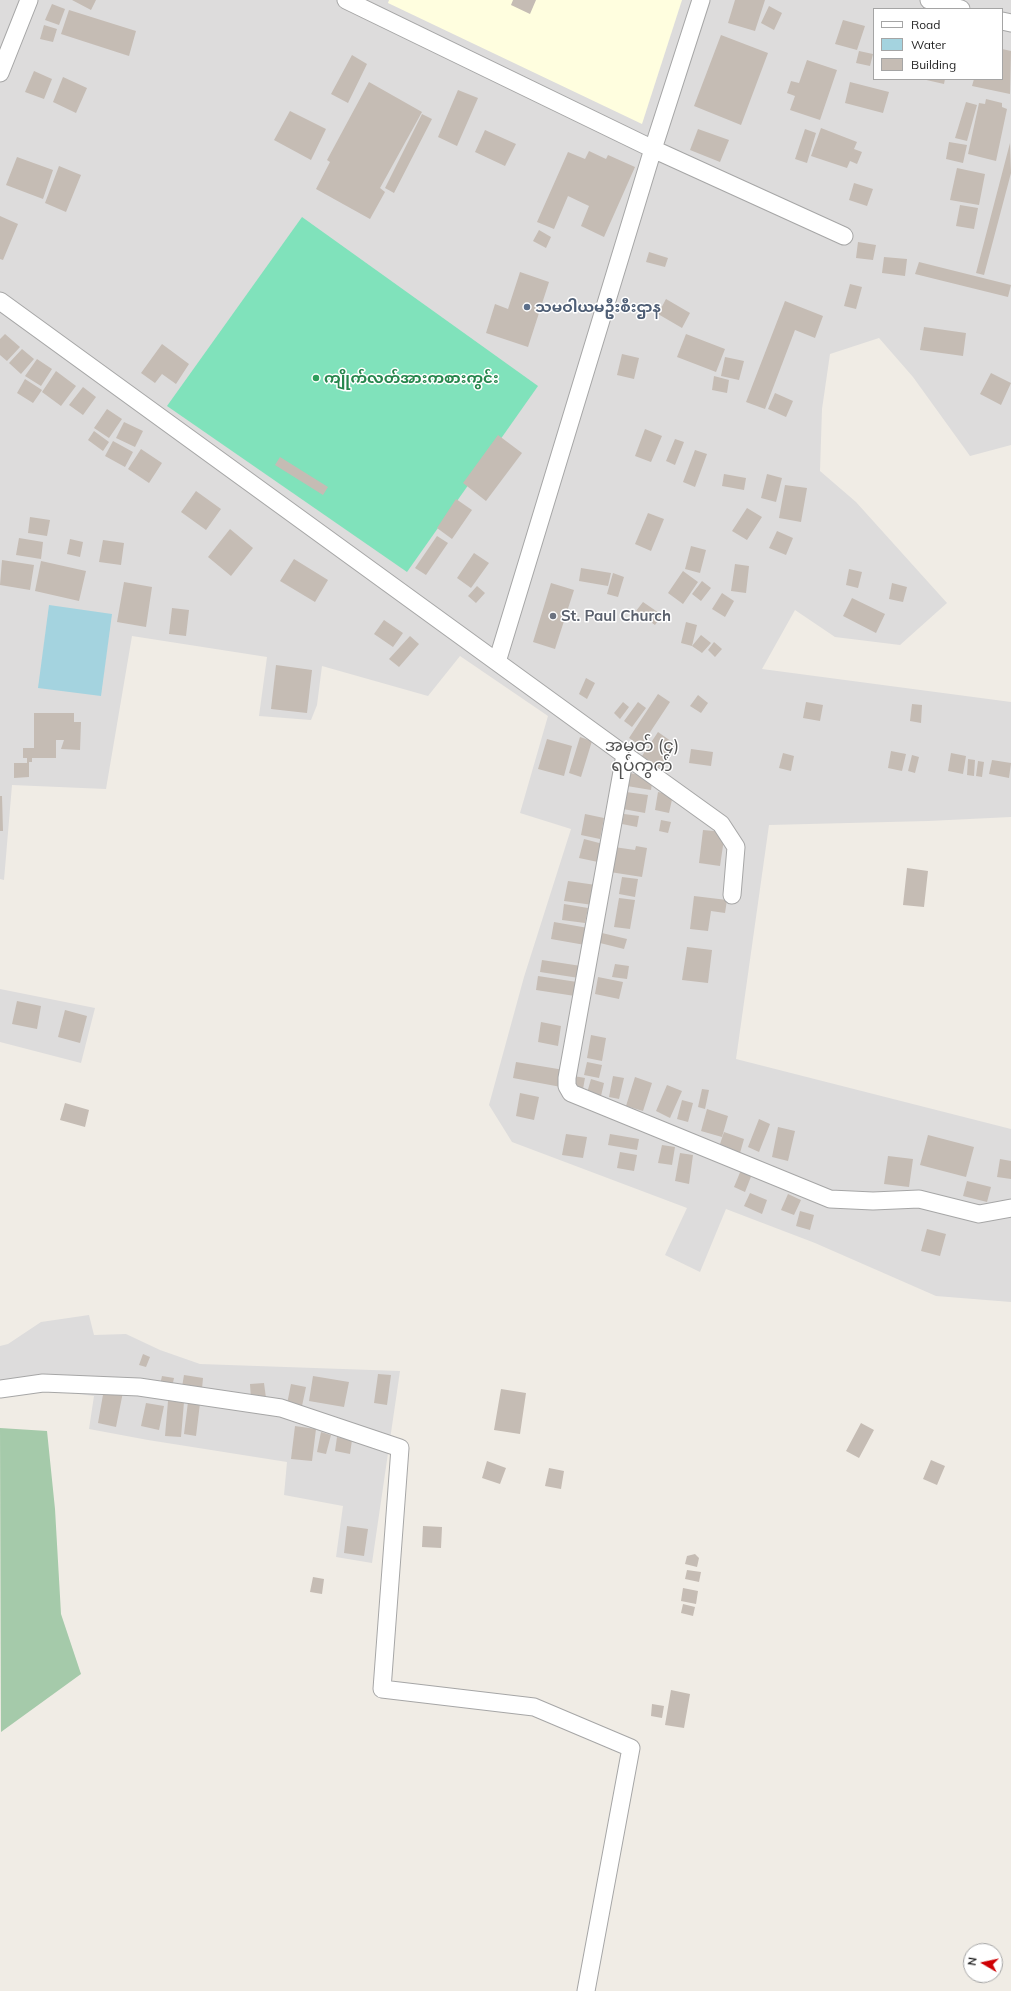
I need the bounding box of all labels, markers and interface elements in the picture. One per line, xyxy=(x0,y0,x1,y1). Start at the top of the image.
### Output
legend xyxy=(873,8,1003,80)
text: Road xyxy=(911,17,940,32)
text: Water xyxy=(911,37,946,52)
text: Building xyxy=(911,57,956,72)
place label: သမဝါယမဦးစီးဌာန xyxy=(535,298,661,316)
marker: သမဝါယမဦးစီးဌာန xyxy=(522,302,532,312)
place label: ကျိုက်လတ်အားကစားကွင်း xyxy=(324,369,499,387)
marker: ကျိုက်လတ်အားကစားကွင်း xyxy=(311,373,321,383)
place label: St. Paul Church xyxy=(561,607,671,625)
marker: St. Paul Church xyxy=(548,611,558,621)
district label: အမှတ် (၄) ရပ်ကွက် xyxy=(605,736,679,776)
north arrow xyxy=(963,1943,1003,1983)
text: N xyxy=(965,1956,980,1966)

